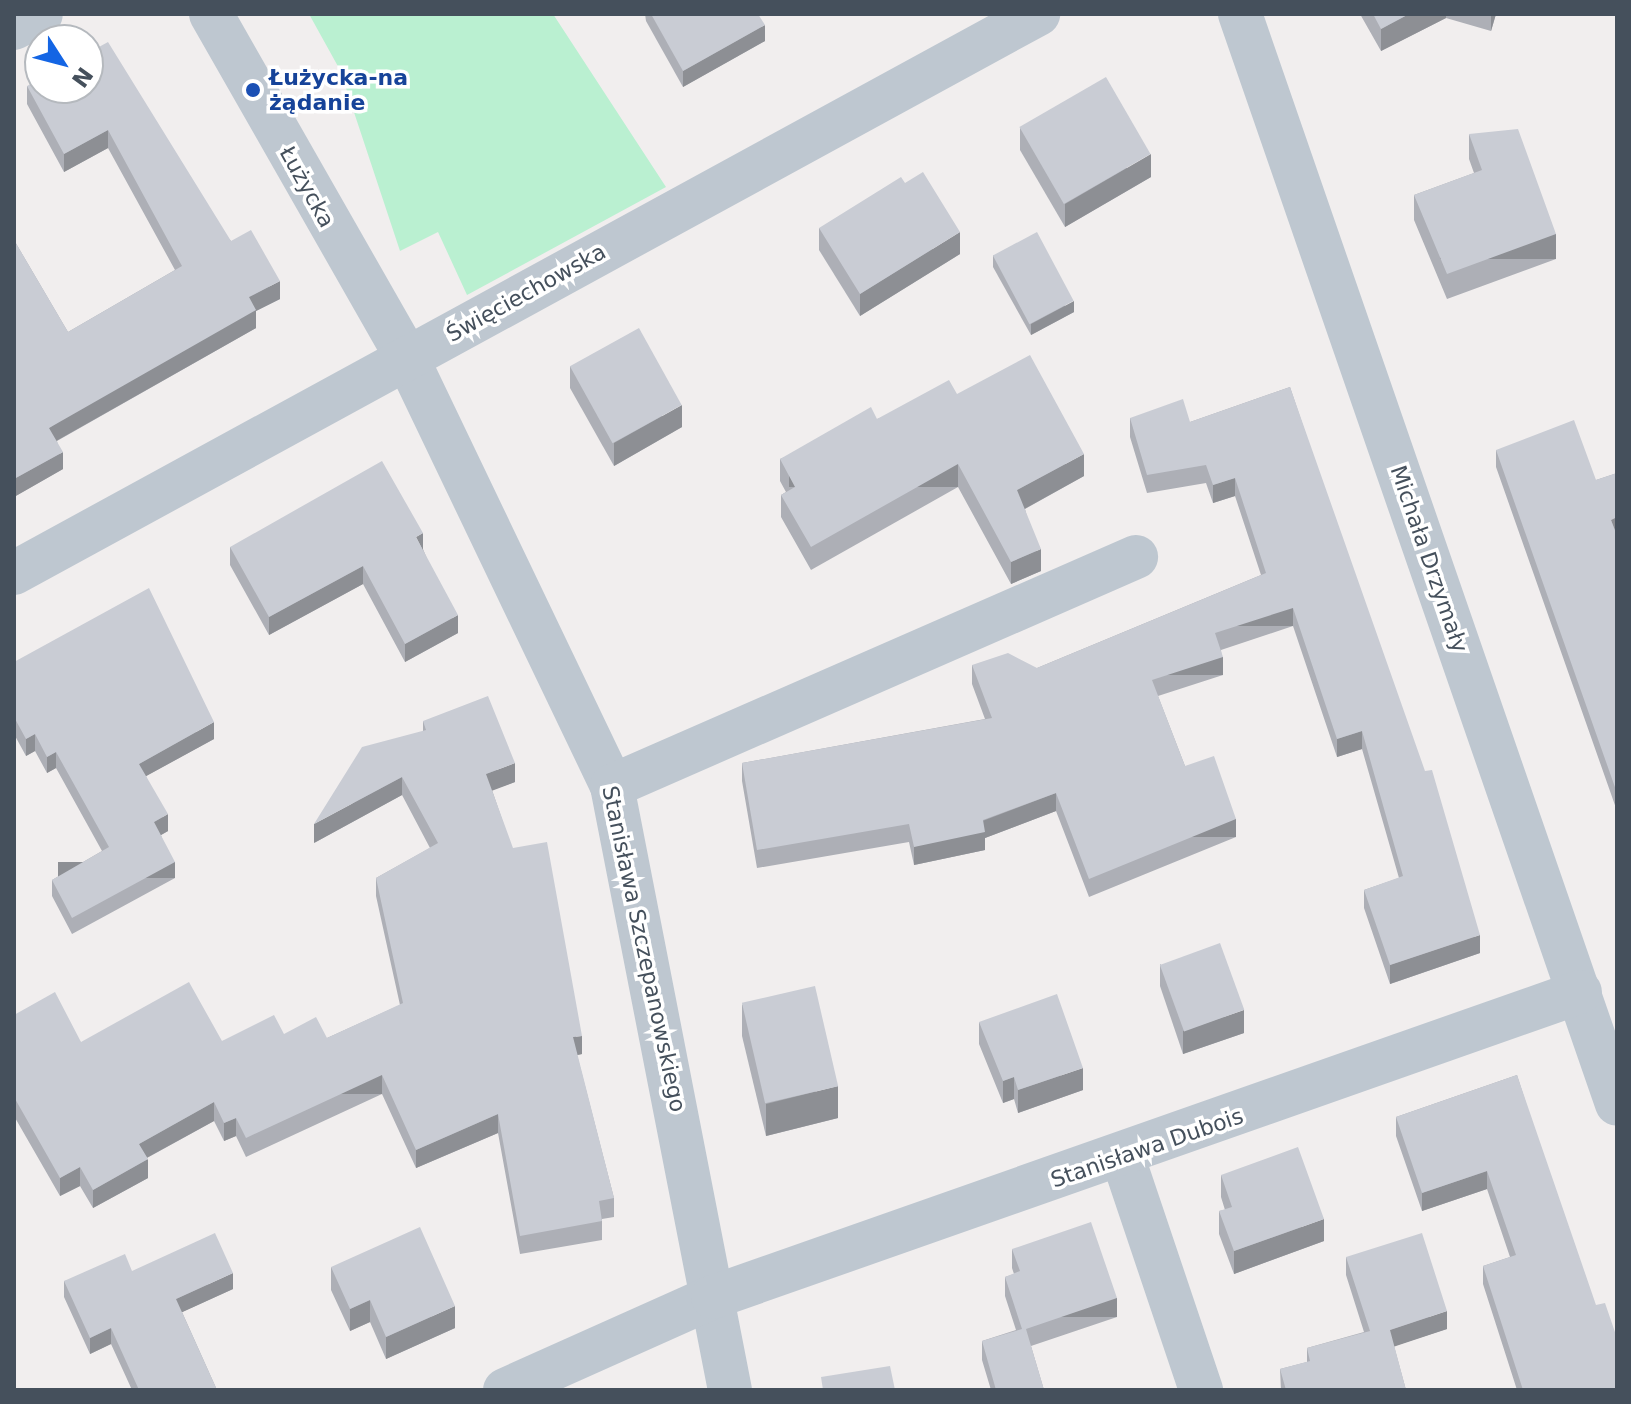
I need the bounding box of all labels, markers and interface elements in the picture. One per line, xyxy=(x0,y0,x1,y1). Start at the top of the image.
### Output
north arrow xyxy=(24,24,104,104)
text: N xyxy=(67,62,98,92)
place label: Łużycka-na żądanie xyxy=(269,64,408,116)
marker: Łużycka-na żądanie xyxy=(244,81,262,99)
street label: Łużycka xyxy=(274,142,340,232)
street label: Święciechowska xyxy=(442,238,610,348)
street label: Michała Drzymały xyxy=(1385,462,1473,656)
street label: Stanisława Szczepanowskiego xyxy=(597,784,691,1114)
street label: Stanisława Dubois xyxy=(1047,1103,1247,1193)

